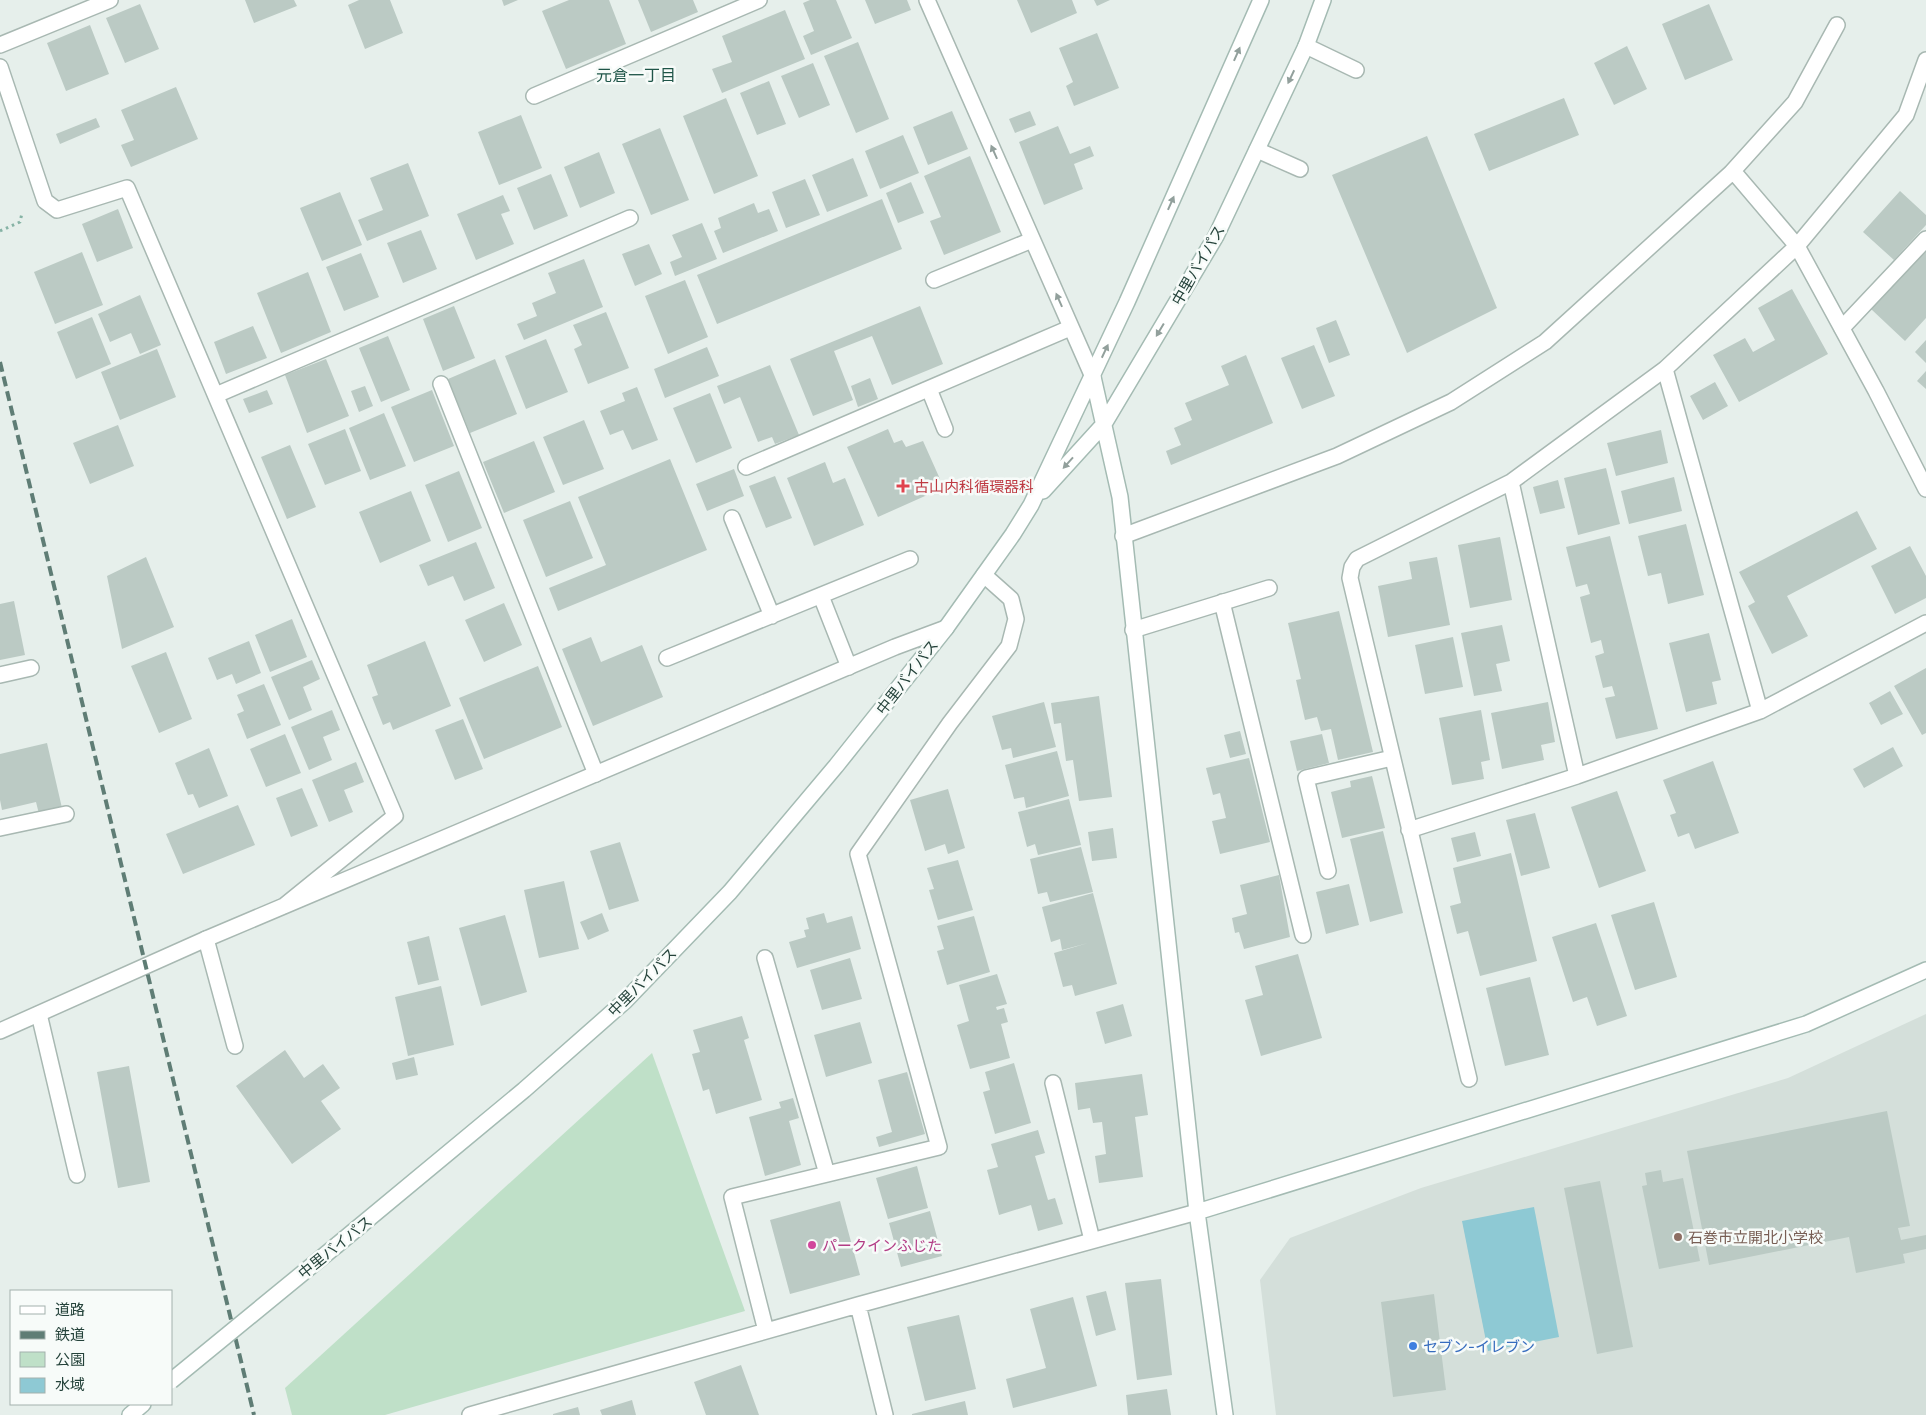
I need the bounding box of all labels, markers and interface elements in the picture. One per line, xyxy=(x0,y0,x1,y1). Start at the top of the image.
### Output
one-way arrow xyxy=(1234,47,1242,61)
district label: 元倉一丁目 xyxy=(596,65,676,85)
one-way arrow xyxy=(1287,70,1296,85)
one-way arrow xyxy=(989,145,997,159)
one-way arrow xyxy=(1167,196,1175,210)
street label: 中里バイパス xyxy=(1167,221,1229,309)
one-way arrow xyxy=(1054,293,1062,307)
one-way arrow xyxy=(1155,323,1164,336)
one-way arrow xyxy=(1101,344,1109,358)
one-way arrow xyxy=(1062,457,1074,469)
place label: 古山内科循環器科 xyxy=(914,477,1034,496)
marker: 古山内科循環器科 xyxy=(896,479,910,493)
street label: 中里バイパス xyxy=(872,636,942,718)
street label: 中里バイパス xyxy=(604,944,680,1020)
street label: 中里バイパス xyxy=(294,1211,376,1283)
place label: 石巻市立開北小学校 xyxy=(1688,1228,1823,1247)
marker: 石巻市立開北小学校 xyxy=(1672,1231,1684,1243)
place label: パークインふじた xyxy=(822,1236,942,1255)
marker: パークインふじた xyxy=(806,1239,818,1251)
legend xyxy=(10,1290,172,1405)
text: 道路 xyxy=(55,1300,85,1319)
text: 鉄道 xyxy=(55,1325,85,1344)
place label: セブン-イレブン xyxy=(1423,1337,1535,1356)
marker: セブン-イレブン xyxy=(1407,1340,1419,1352)
text: 公園 xyxy=(55,1350,85,1369)
text: 水域 xyxy=(55,1375,85,1394)

